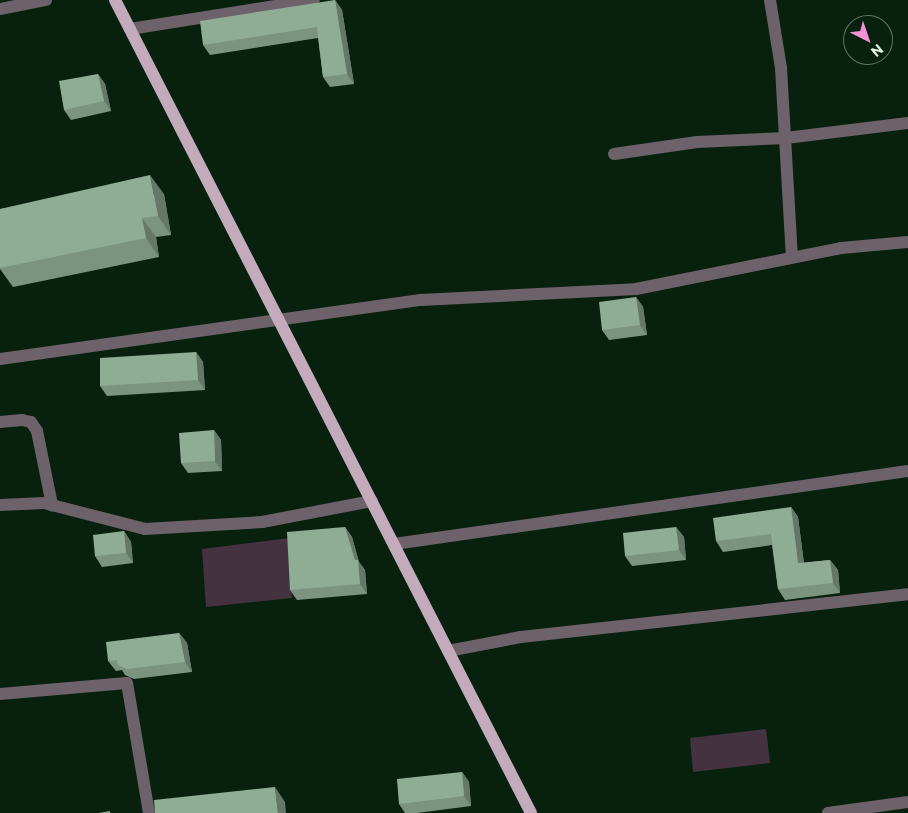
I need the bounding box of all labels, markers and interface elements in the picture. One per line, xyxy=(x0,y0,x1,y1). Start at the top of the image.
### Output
north arrow xyxy=(843,15,893,65)
text: N xyxy=(868,41,887,61)

